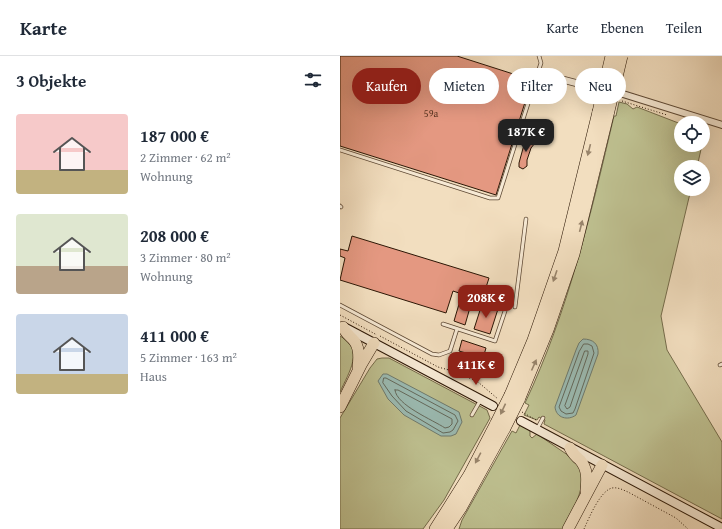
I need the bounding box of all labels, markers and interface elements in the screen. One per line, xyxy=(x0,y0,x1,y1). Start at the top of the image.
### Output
text: Karte xyxy=(20,14,67,42)
text: Karte xyxy=(546,18,579,38)
text: Ebenen xyxy=(601,18,644,38)
text: Teilen xyxy=(666,18,702,38)
text: 3 Objekte xyxy=(16,68,86,93)
chip: Kaufen xyxy=(352,68,421,104)
chip: Mieten xyxy=(429,68,499,104)
chip: Filter xyxy=(507,68,567,104)
chip: Neu xyxy=(575,68,626,104)
icon: filters xyxy=(302,69,324,91)
house number: 59a xyxy=(424,106,438,121)
map controls xyxy=(674,116,710,196)
button: locate xyxy=(674,116,710,152)
pin: 187K € xyxy=(493,119,559,153)
text: 187K € xyxy=(507,122,545,141)
text: 187 000 € xyxy=(140,123,209,148)
icon: home xyxy=(48,130,96,178)
one-way arrow xyxy=(585,144,591,157)
text: 2 Zimmer · 62 m² xyxy=(140,148,231,167)
button: layers xyxy=(674,160,710,196)
text: Wohnung xyxy=(140,167,193,186)
one-way arrow xyxy=(578,220,584,233)
text: 208 000 € xyxy=(140,223,209,248)
icon: home xyxy=(48,230,96,278)
text: 3 Zimmer · 80 m² xyxy=(140,248,231,267)
text: Wohnung xyxy=(140,267,193,286)
one-way arrow xyxy=(552,270,558,282)
pin: 208K € xyxy=(453,285,519,319)
text: 208K € xyxy=(467,288,505,307)
text: 411 000 € xyxy=(140,323,209,348)
icon: home xyxy=(48,330,96,378)
text: 5 Zimmer · 163 m² xyxy=(140,348,237,367)
pin: 411K € xyxy=(443,352,509,386)
text: 411K € xyxy=(457,355,495,374)
one-way arrow xyxy=(531,360,537,371)
text: Haus xyxy=(140,367,167,386)
one-way arrow xyxy=(500,404,506,415)
one-way arrow xyxy=(475,452,481,464)

